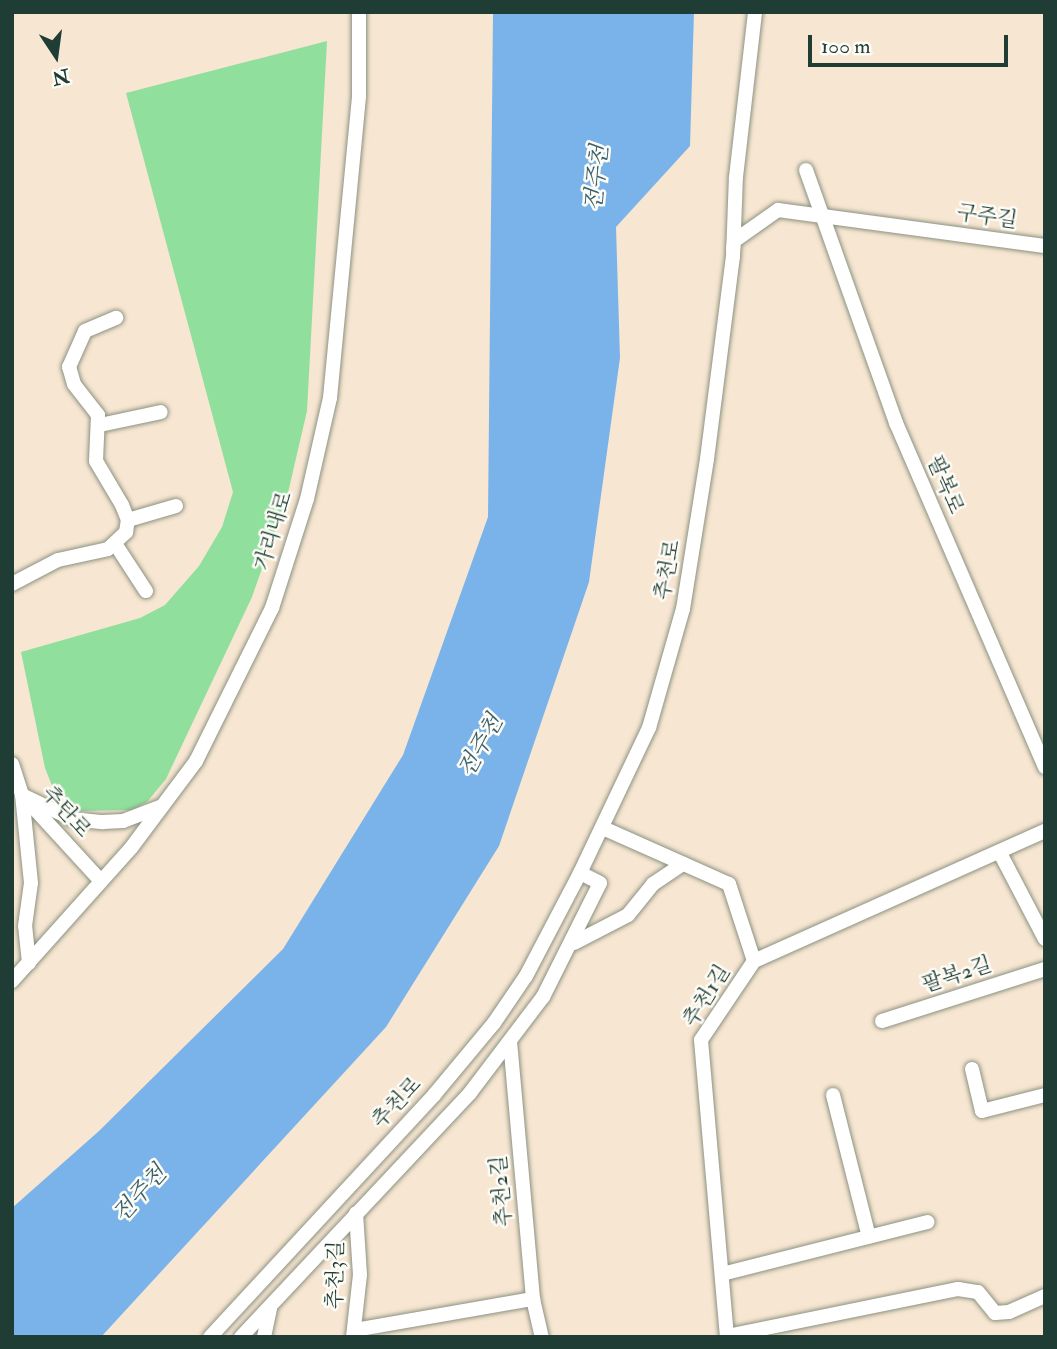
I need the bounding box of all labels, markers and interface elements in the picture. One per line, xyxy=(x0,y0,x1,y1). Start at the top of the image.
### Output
north arrow xyxy=(21,21,91,91)
scale bar xyxy=(812,21,1012,65)
text: 100 m xyxy=(821,33,871,60)
text: N xyxy=(50,63,72,90)
water label: 전주천 xyxy=(580,143,614,213)
street label: 구주길 xyxy=(955,200,1019,234)
street label: 팔복로 xyxy=(922,452,968,518)
street label: 가리내로 xyxy=(250,489,298,573)
street label: 추천로 xyxy=(650,538,686,602)
water label: 전주천 xyxy=(453,710,509,782)
street label: 추탄로 xyxy=(36,781,96,843)
street label: 팔복2길 xyxy=(919,952,995,998)
street label: 추천1길 xyxy=(678,960,736,1032)
street label: 추천로 xyxy=(367,1072,427,1134)
street label: 추천2길 xyxy=(486,1154,518,1228)
water label: 전주천 xyxy=(107,1160,173,1228)
street label: 추천3길 xyxy=(323,1240,349,1310)

